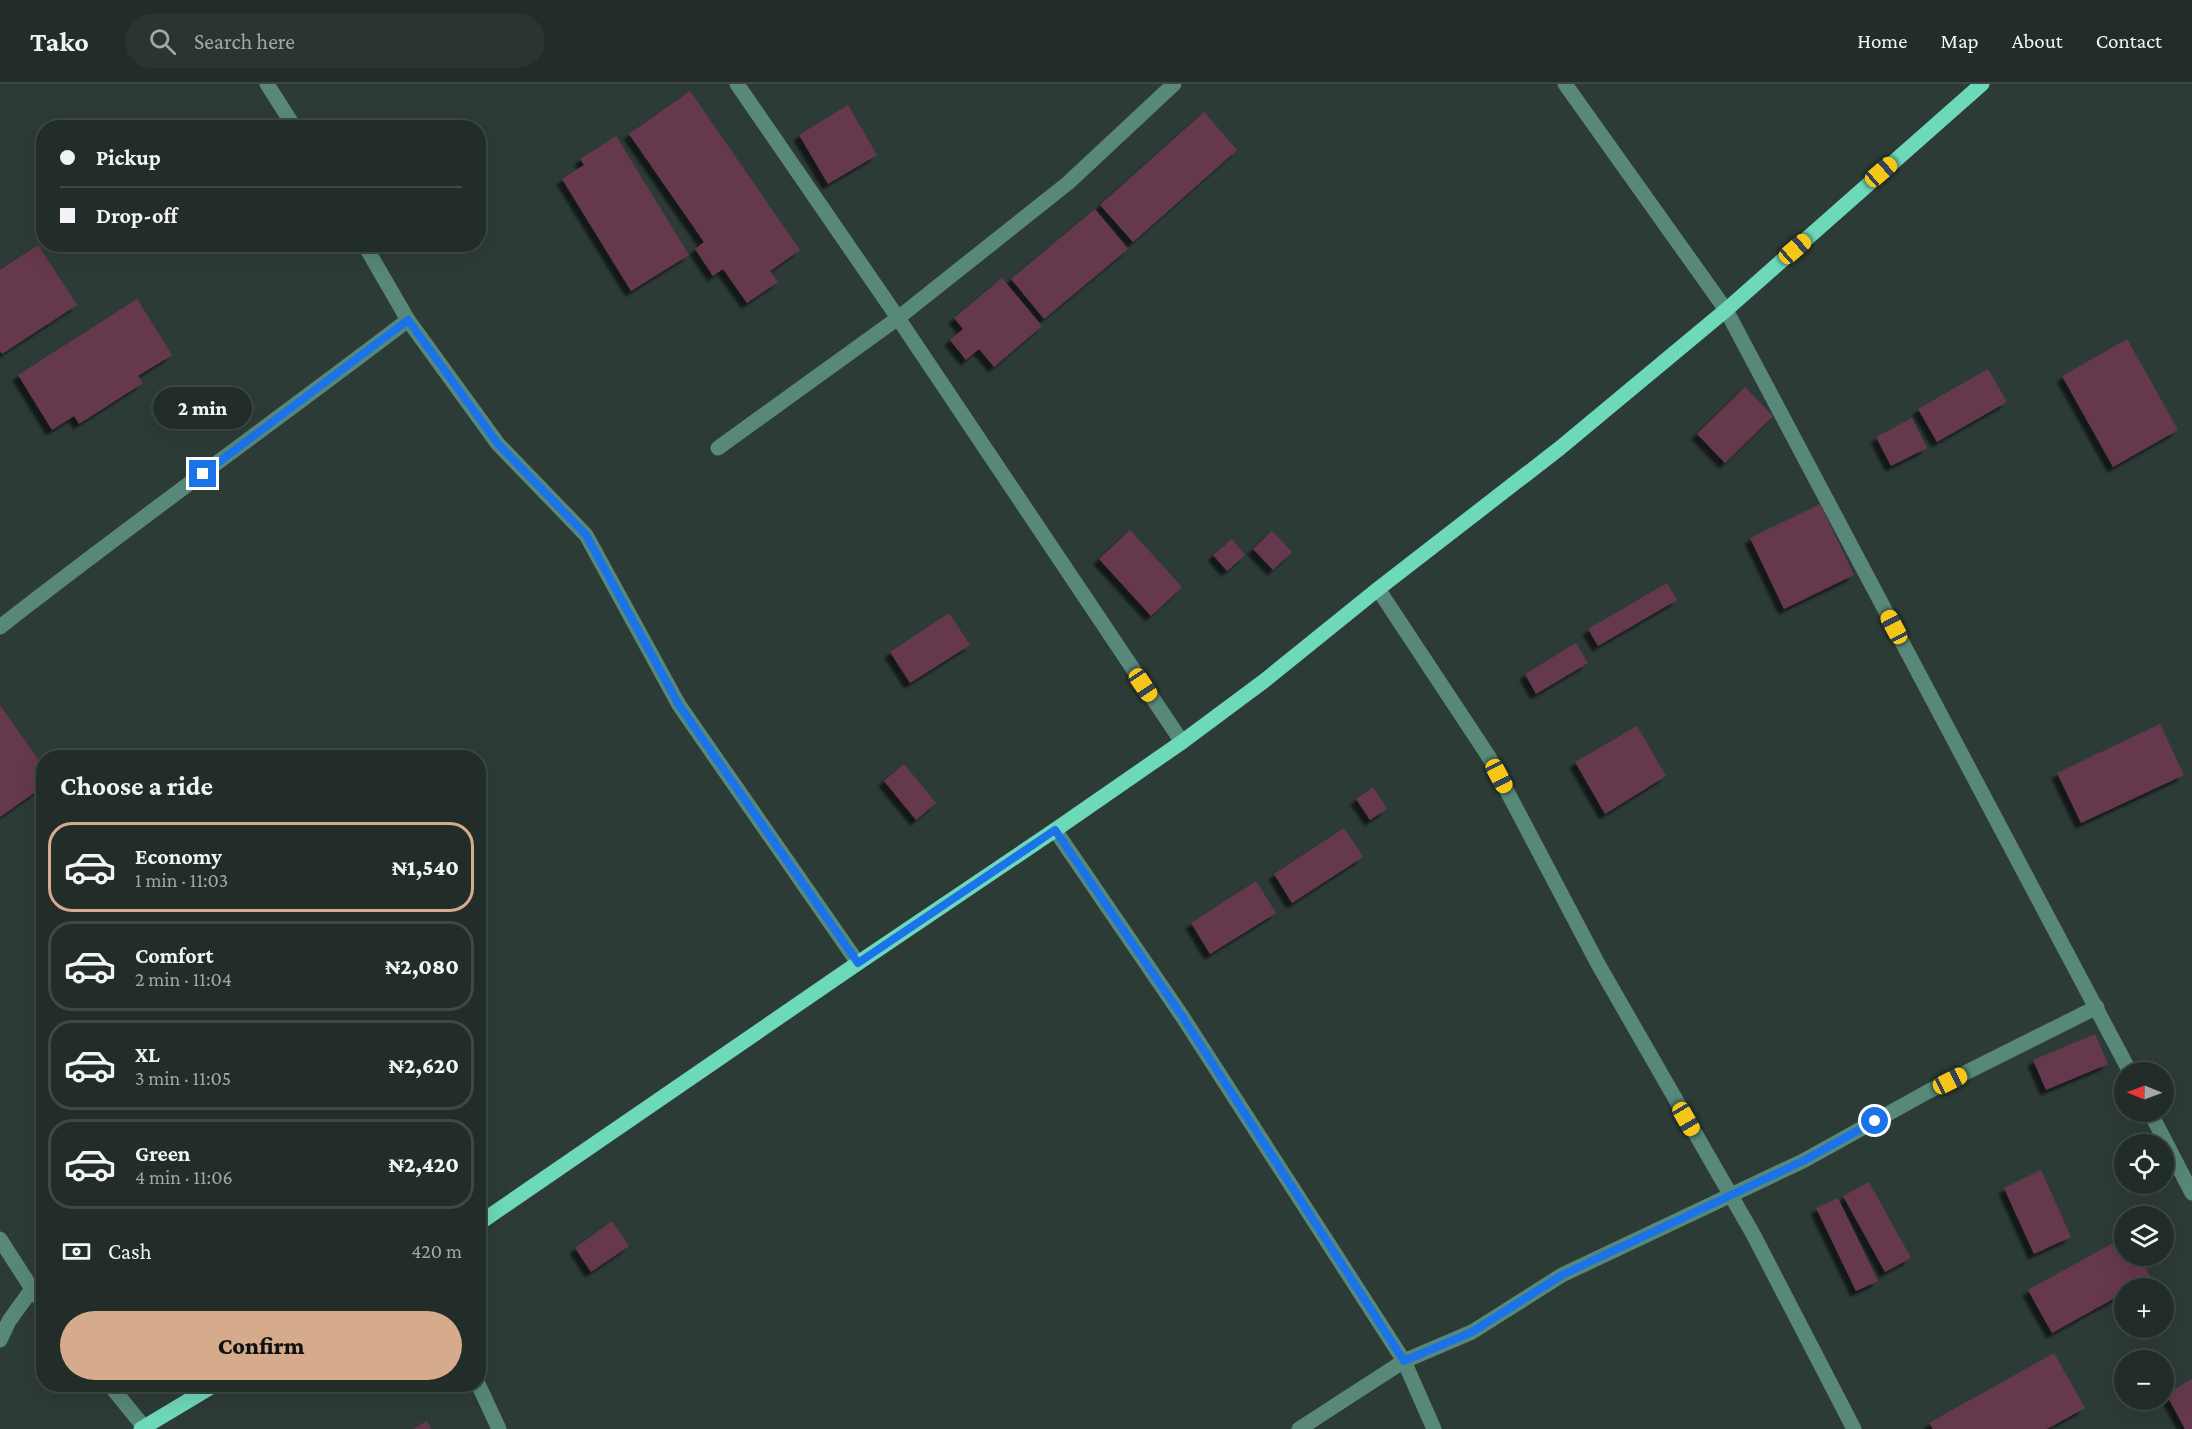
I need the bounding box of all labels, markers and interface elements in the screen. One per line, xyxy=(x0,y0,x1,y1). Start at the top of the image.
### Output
search box xyxy=(125,14,545,68)
icon: search xyxy=(146,25,179,58)
text: Tako xyxy=(30,26,89,57)
text: Search here xyxy=(194,29,295,54)
text: Home xyxy=(1857,29,1907,53)
text: Map xyxy=(1940,29,1979,53)
text: About xyxy=(2012,29,2063,53)
text: Contact xyxy=(2096,29,2162,53)
text: Pickup xyxy=(96,145,161,170)
car xyxy=(1862,153,1900,191)
text: Drop-off xyxy=(96,203,178,228)
car xyxy=(1776,230,1814,268)
callout: 2 min xyxy=(154,387,252,429)
text: 2 min xyxy=(178,397,227,419)
route end xyxy=(189,460,216,487)
car xyxy=(1878,607,1910,647)
car xyxy=(1125,665,1161,705)
car xyxy=(1483,756,1515,796)
text: Choose a ride xyxy=(60,771,213,801)
icon: car xyxy=(63,840,117,894)
text: Economy xyxy=(135,844,222,869)
text: ₦1,540 xyxy=(392,855,459,880)
text: 1 min · 11:03 xyxy=(135,869,228,891)
icon: car xyxy=(63,939,117,993)
text: Comfort xyxy=(135,943,213,968)
text: ₦2,080 xyxy=(385,954,459,979)
text: 2 min · 11:04 xyxy=(135,968,232,990)
icon: car xyxy=(63,1038,117,1092)
text: XL xyxy=(135,1042,160,1067)
text: ₦2,620 xyxy=(389,1053,459,1078)
north arrow xyxy=(2114,1062,2174,1122)
map controls xyxy=(2114,1062,2174,1410)
car xyxy=(1930,1065,1970,1097)
text: 3 min · 11:05 xyxy=(135,1067,231,1089)
car xyxy=(1669,1099,1703,1139)
route start xyxy=(1861,1107,1888,1134)
button: locate xyxy=(2114,1134,2174,1194)
icon: car xyxy=(63,1137,117,1191)
text: Green xyxy=(135,1141,191,1166)
text: ₦2,420 xyxy=(389,1152,459,1177)
text: 4 min · 11:06 xyxy=(135,1166,233,1188)
button: layers xyxy=(2114,1206,2174,1266)
icon: cash xyxy=(60,1235,93,1268)
text: Cash xyxy=(108,1239,152,1264)
text: 420 m xyxy=(411,1240,462,1262)
button: + xyxy=(2114,1278,2174,1338)
button: Confirm xyxy=(60,1311,462,1380)
button: − xyxy=(2114,1350,2174,1410)

